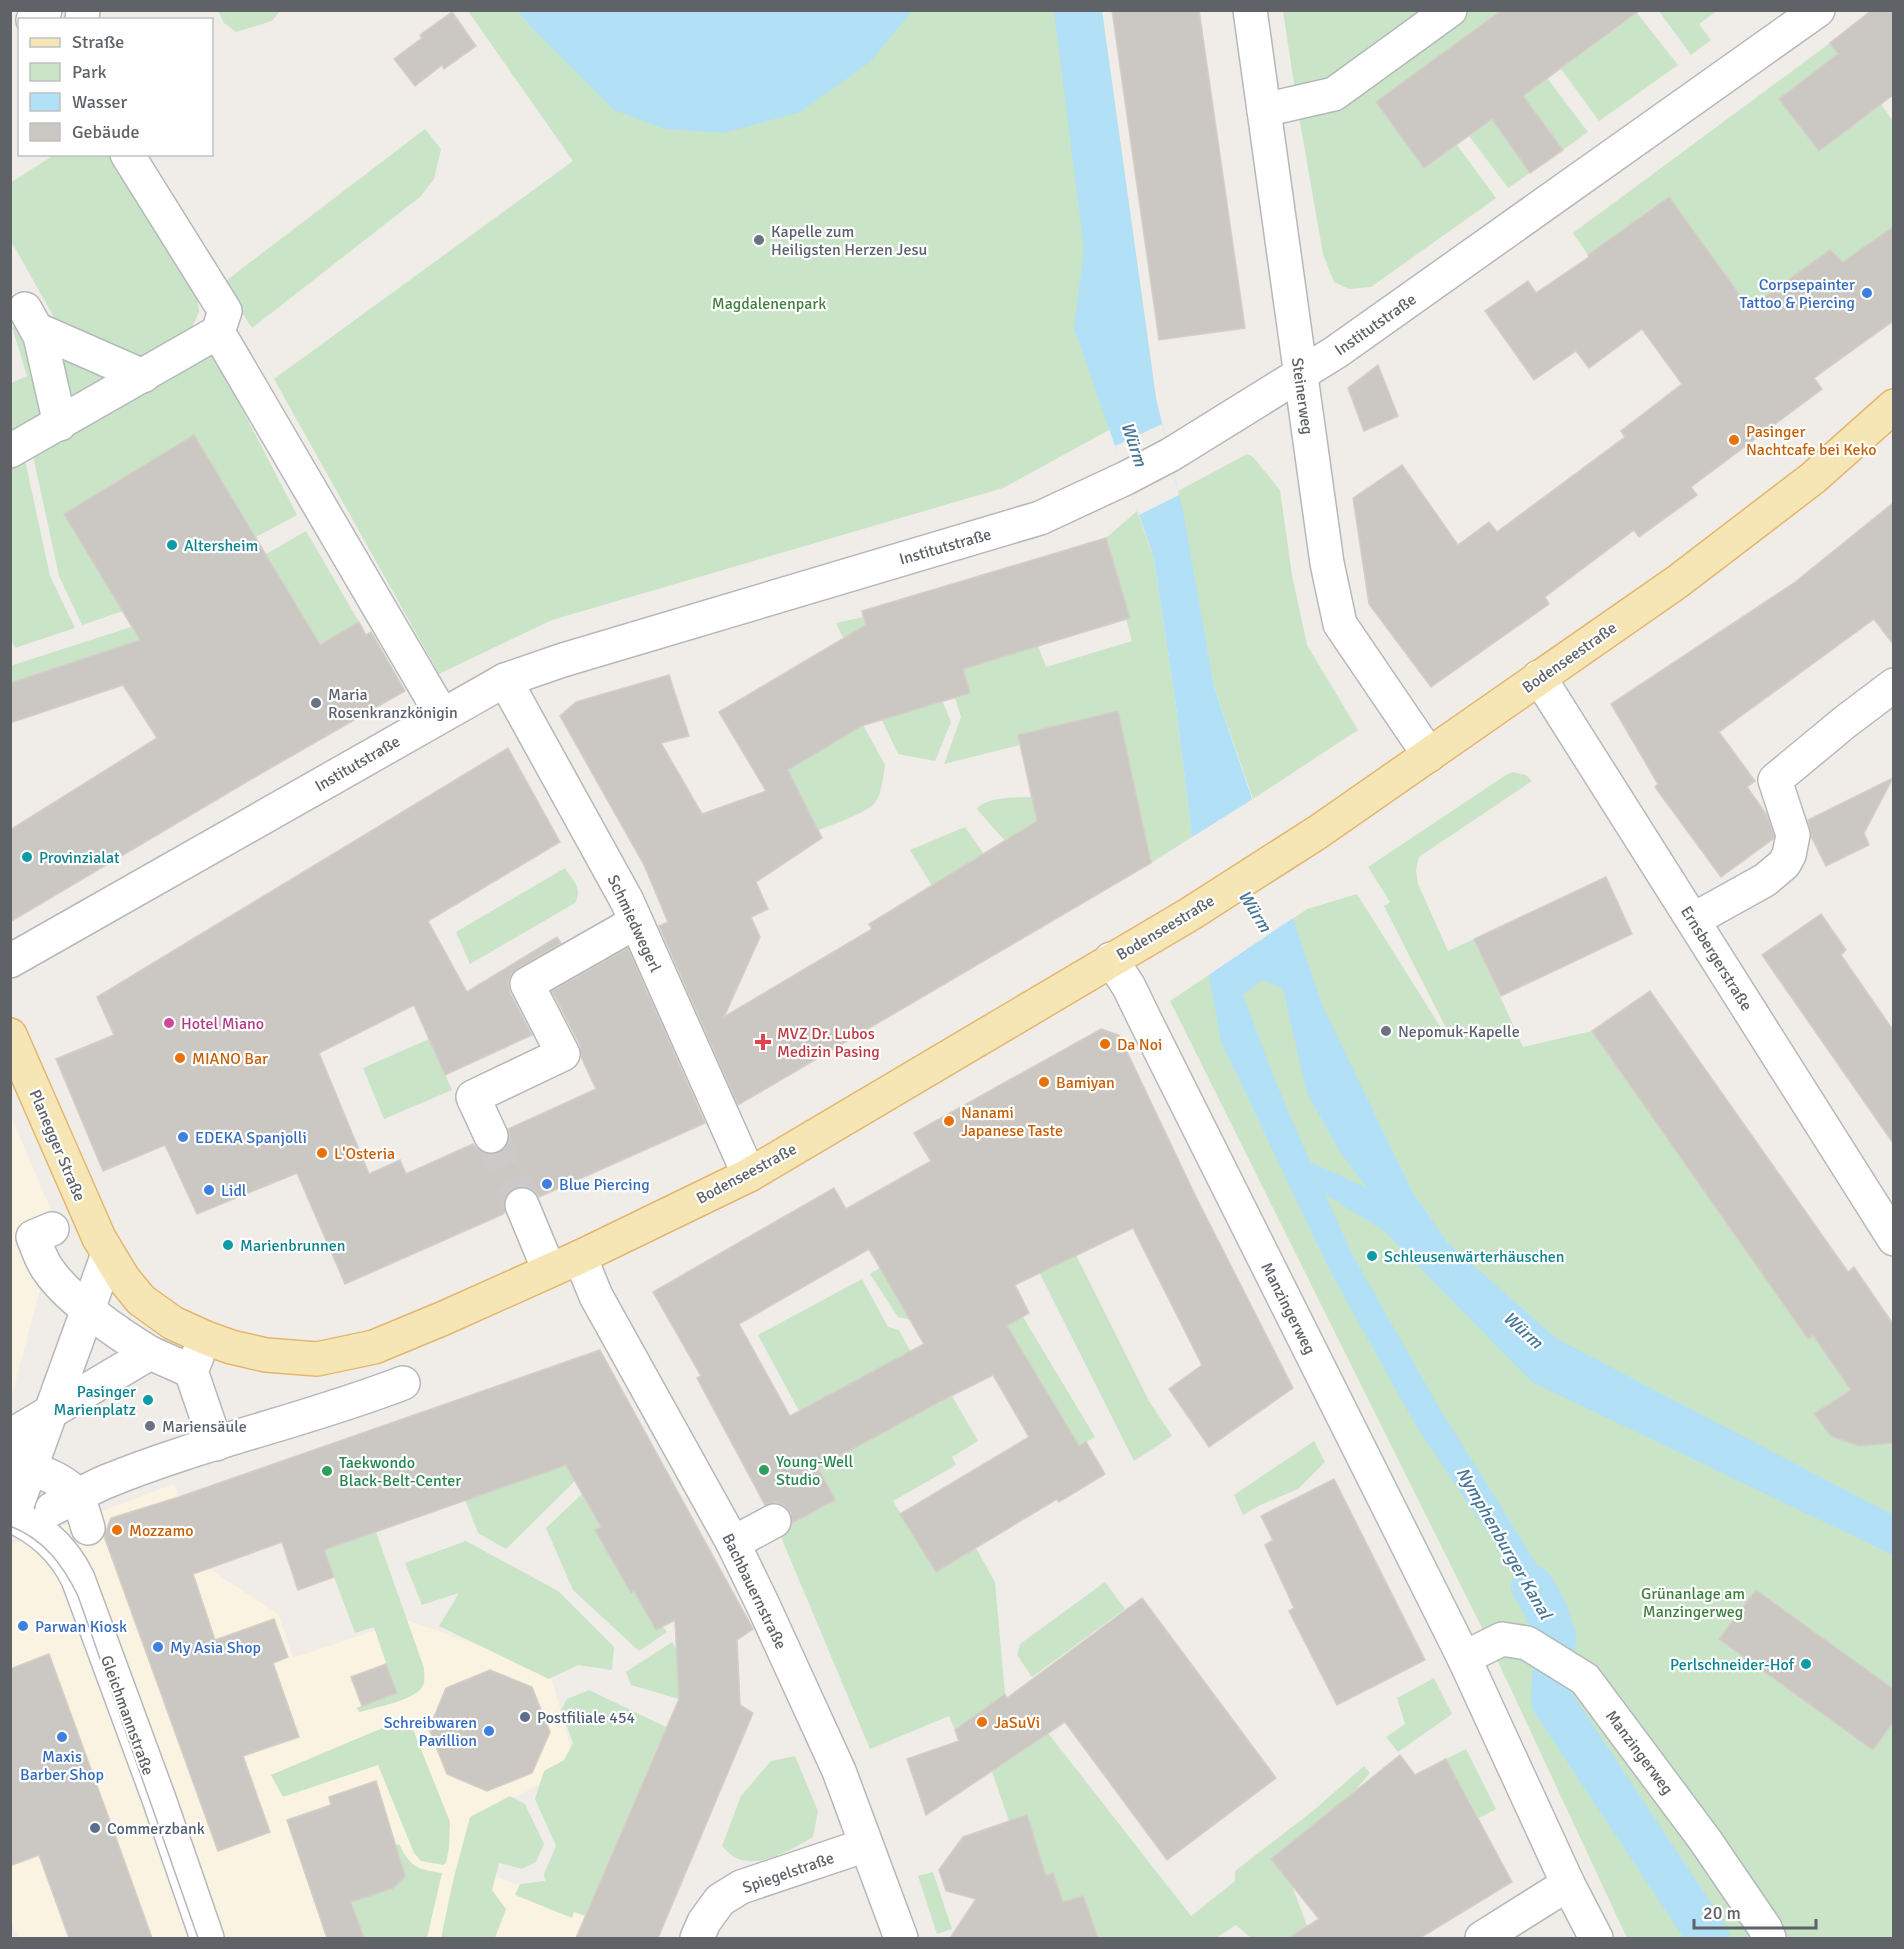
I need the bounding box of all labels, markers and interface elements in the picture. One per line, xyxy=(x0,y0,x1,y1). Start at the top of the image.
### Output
legend xyxy=(18,18,213,156)
text: Straße xyxy=(72,31,124,53)
text: Park xyxy=(72,61,107,83)
text: Wasser xyxy=(72,91,128,113)
text: Gebäude xyxy=(72,121,140,143)
place label: Kapelle zum Heiligsten Herzen Jesu xyxy=(771,222,927,260)
marker: Kapelle zum Heiligsten Herzen Jesu xyxy=(752,233,766,247)
place label: Corpsepainter Tattoo & Piercing xyxy=(1739,275,1855,313)
marker: Corpsepainter Tattoo & Piercing xyxy=(1860,286,1874,300)
street label: Institutstraße xyxy=(1331,289,1420,360)
park label: Magdalenenpark xyxy=(712,294,826,314)
street label: Steinerweg xyxy=(1287,356,1317,436)
water label: Würm xyxy=(1116,419,1152,470)
place label: Pasinger Nachtcafe bei Keko xyxy=(1746,422,1877,460)
marker: Pasinger Nachtcafe bei Keko xyxy=(1727,433,1741,447)
street label: Institutstraße xyxy=(897,524,994,570)
place label: Altersheim xyxy=(184,536,258,556)
marker: Altersheim xyxy=(165,538,179,552)
street label: Bodenseestraße xyxy=(1518,618,1621,698)
place label: Maria Rosenkranzkönigin xyxy=(328,685,458,723)
marker: Maria Rosenkranzkönigin xyxy=(309,696,323,710)
street label: Institutstraße xyxy=(311,731,404,796)
place label: Provinzialat xyxy=(39,848,120,868)
marker: Provinzialat xyxy=(20,850,34,864)
street label: Schmiedwegerl xyxy=(603,872,665,976)
water label: Würm xyxy=(1234,886,1277,937)
street label: Bodenseestraße xyxy=(1113,891,1218,965)
street label: Ernsbergerstraße xyxy=(1676,902,1756,1015)
place label: Hotel Miano xyxy=(181,1014,264,1034)
marker: Hotel Miano xyxy=(162,1016,176,1030)
place label: Nepomuk-Kapelle xyxy=(1398,1022,1520,1042)
place label: MVZ Dr. Lubos Medizin Pasing xyxy=(777,1024,880,1062)
marker: Nepomuk-Kapelle xyxy=(1379,1024,1393,1038)
marker: MVZ Dr. Lubos Medizin Pasing xyxy=(754,1033,772,1051)
place label: Da Noi xyxy=(1117,1035,1162,1055)
marker: Da Noi xyxy=(1098,1037,1112,1051)
place label: MIANO Bar xyxy=(192,1049,268,1069)
marker: MIANO Bar xyxy=(173,1051,187,1065)
place label: Bamiyan xyxy=(1056,1073,1115,1093)
marker: Bamiyan xyxy=(1037,1075,1051,1089)
street label: Planegger Straße xyxy=(25,1087,90,1204)
place label: Nanami Japanese Taste xyxy=(961,1103,1063,1141)
marker: Nanami Japanese Taste xyxy=(942,1114,956,1128)
place label: EDEKA Spanjolli xyxy=(195,1128,307,1148)
marker: EDEKA Spanjolli xyxy=(176,1130,190,1144)
street label: Bodenseestraße xyxy=(693,1139,800,1209)
place label: L'Osteria xyxy=(334,1144,395,1164)
marker: L'Osteria xyxy=(315,1146,329,1160)
place label: Blue Piercing xyxy=(559,1175,650,1195)
marker: Blue Piercing xyxy=(540,1177,554,1191)
place label: Lidl xyxy=(221,1181,247,1201)
marker: Lidl xyxy=(202,1183,216,1197)
place label: Marienbrunnen xyxy=(240,1236,346,1256)
marker: Marienbrunnen xyxy=(221,1238,235,1252)
place label: Schleusenwärterhäuschen xyxy=(1384,1247,1565,1267)
marker: Schleusenwärterhäuschen xyxy=(1365,1249,1379,1263)
street label: Manzingerweg xyxy=(1256,1259,1320,1358)
water label: Würm xyxy=(1499,1307,1548,1354)
place label: Pasinger Marienplatz xyxy=(54,1382,136,1420)
marker: Pasinger Marienplatz xyxy=(141,1393,155,1407)
place label: Mariensäule xyxy=(162,1417,247,1437)
marker: Mariensäule xyxy=(143,1419,157,1433)
place label: Young-Well Studio xyxy=(776,1452,853,1490)
place label: Taekwondo Black-Belt-Center xyxy=(339,1453,461,1491)
marker: Young-Well Studio xyxy=(757,1463,771,1477)
water label: Nymphenburger Kanal xyxy=(1451,1463,1557,1625)
marker: Taekwondo Black-Belt-Center xyxy=(320,1464,334,1478)
place label: Mozzamo xyxy=(129,1521,193,1541)
marker: Mozzamo xyxy=(110,1523,124,1537)
street label: Bachbauernstraße xyxy=(717,1530,791,1653)
park label: Grünanlage am Manzingerweg xyxy=(1641,1584,1745,1622)
place label: Parwan Kiosk xyxy=(35,1617,127,1637)
marker: Parwan Kiosk xyxy=(16,1619,30,1633)
place label: My Asia Shop xyxy=(170,1638,261,1658)
marker: My Asia Shop xyxy=(151,1640,165,1654)
street label: Gleichmannstraße xyxy=(96,1653,158,1778)
place label: Perlschneider-Hof xyxy=(1670,1655,1795,1675)
marker: Perlschneider-Hof xyxy=(1799,1657,1813,1671)
street label: Manzingerweg xyxy=(1601,1706,1677,1799)
place label: Postfiliale 454 xyxy=(537,1708,636,1728)
marker: Postfiliale 454 xyxy=(518,1710,532,1724)
place label: Schreibwaren Pavillion xyxy=(384,1713,477,1751)
place label: JaSuVi xyxy=(994,1713,1040,1733)
marker: JaSuVi xyxy=(975,1715,989,1729)
marker: Schreibwaren Pavillion xyxy=(482,1724,496,1738)
marker: Maxis Barber Shop xyxy=(55,1730,69,1744)
place label: Maxis Barber Shop xyxy=(20,1747,104,1785)
place label: Commerzbank xyxy=(107,1819,205,1839)
marker: Commerzbank xyxy=(88,1821,102,1835)
street label: Spiegelstraße xyxy=(740,1848,837,1898)
scale bar xyxy=(1694,1892,1816,1930)
text: 20 m xyxy=(1703,1902,1741,1924)

